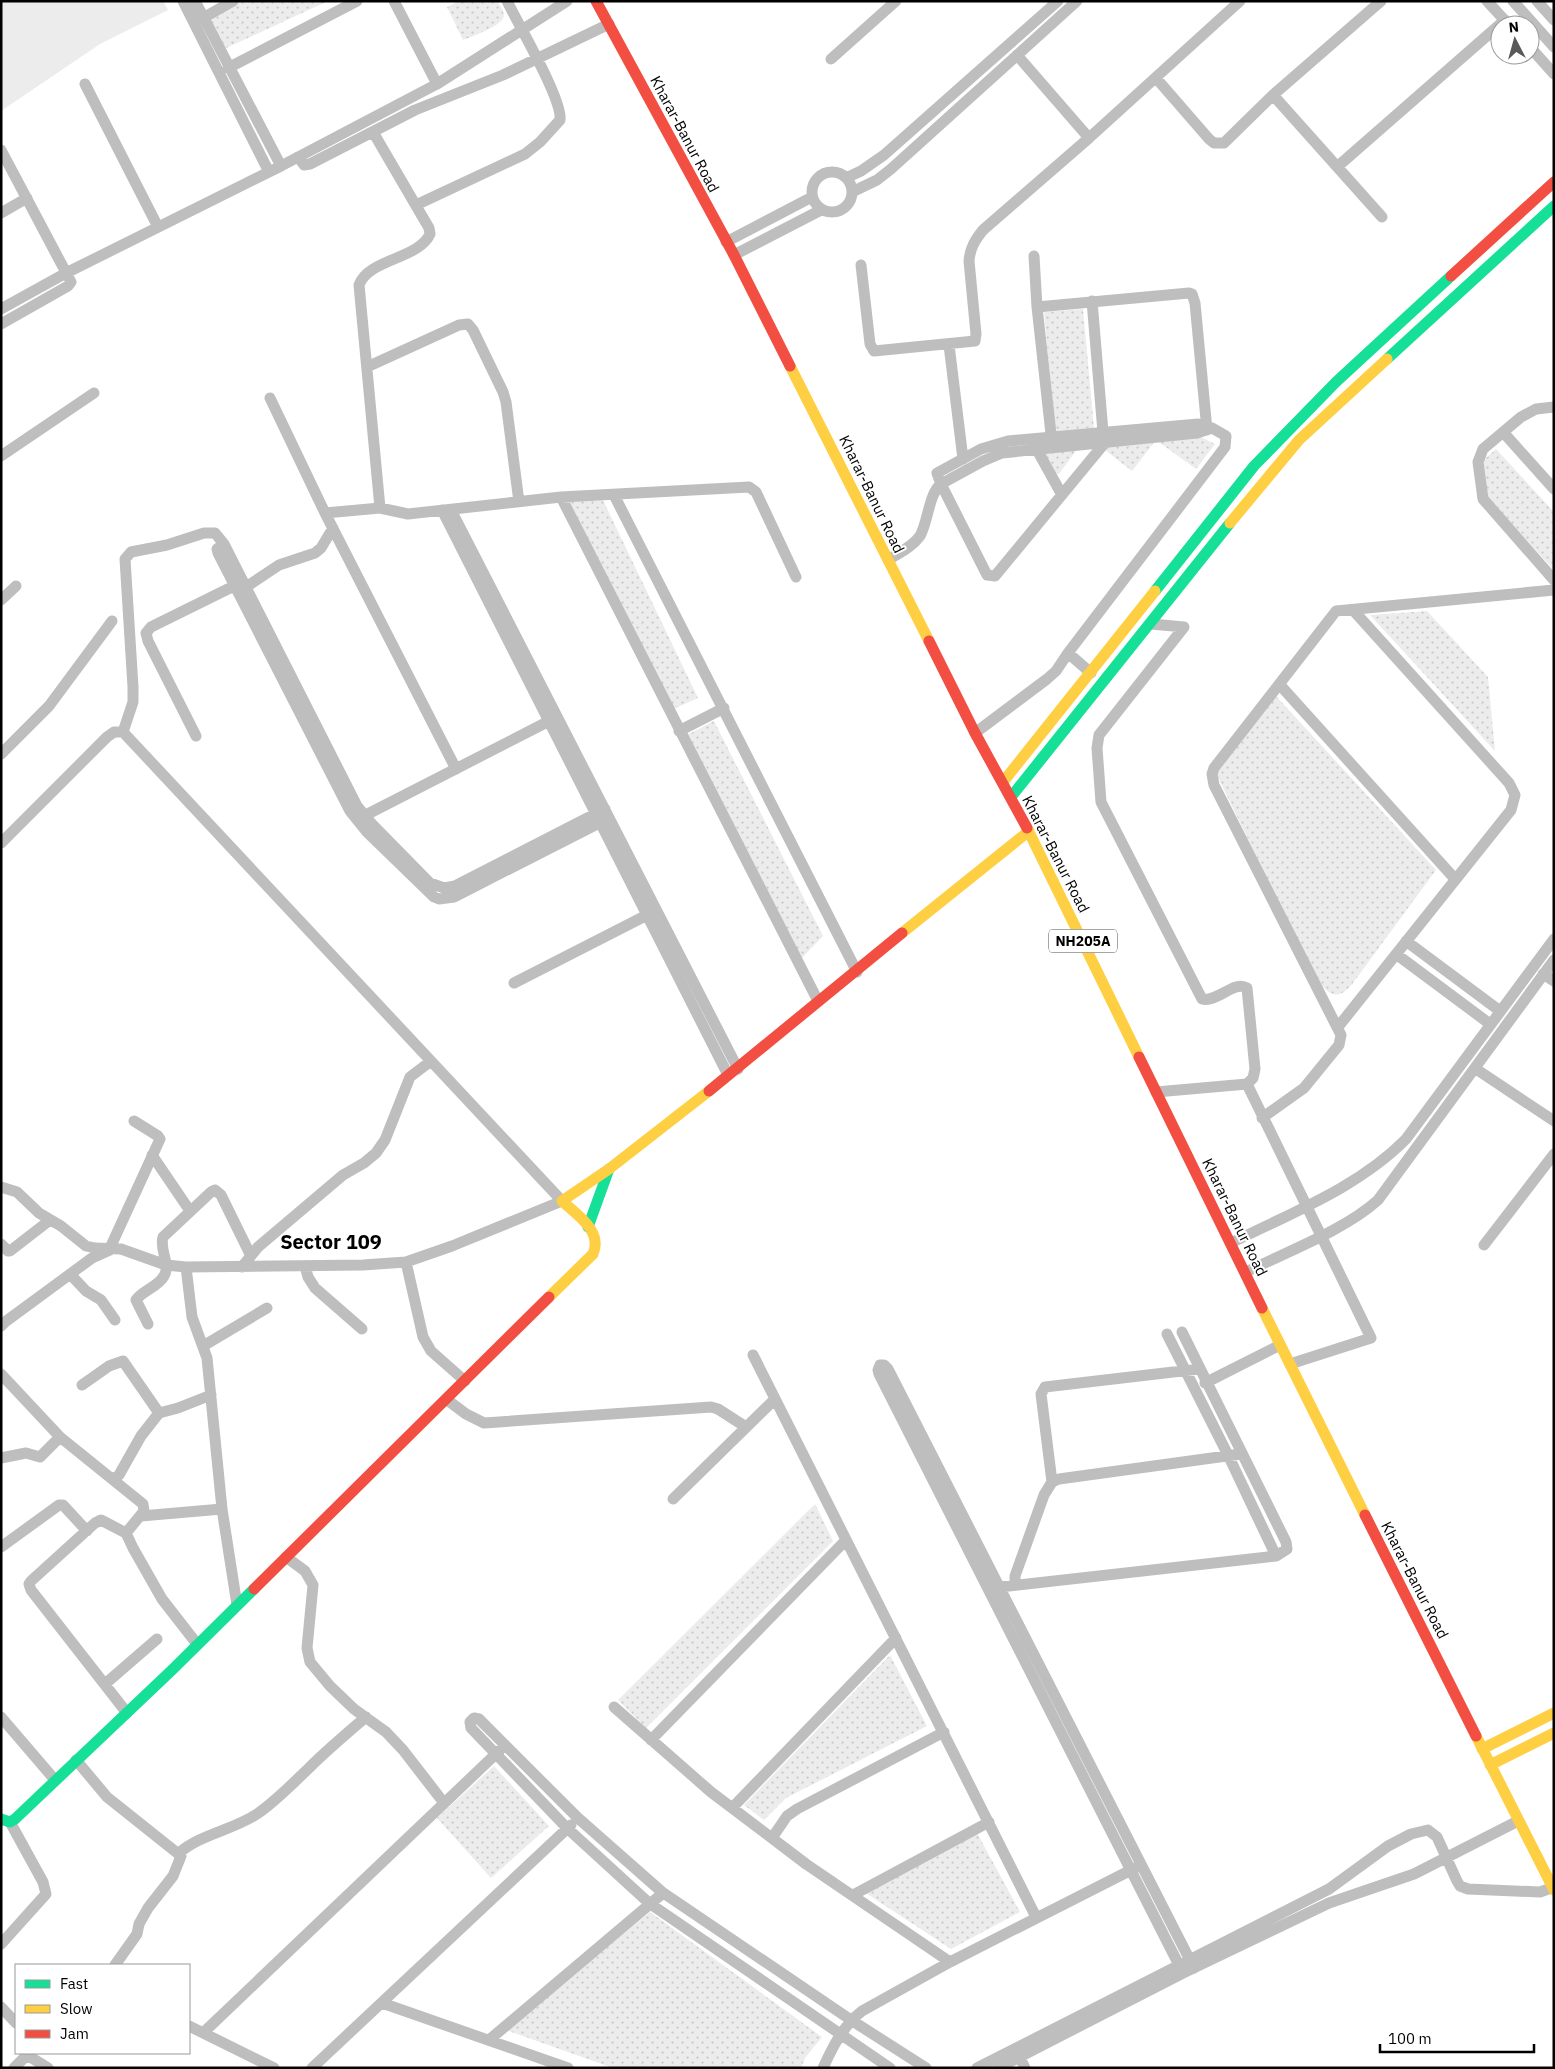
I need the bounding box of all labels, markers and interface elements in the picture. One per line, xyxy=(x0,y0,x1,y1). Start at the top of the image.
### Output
north arrow xyxy=(1490,15,1540,65)
text: N xyxy=(1508,18,1520,37)
street label: Kharar-Banur Road xyxy=(646,73,724,195)
street label: Kharar-Banur Road xyxy=(835,432,909,556)
street label: Kharar-Banur Road xyxy=(1018,792,1094,916)
road number: NH205A xyxy=(1049,929,1117,952)
street label: Kharar-Banur Road xyxy=(1198,1155,1272,1279)
district label: Sector 109 xyxy=(280,1228,382,1255)
street label: Kharar-Banur Road xyxy=(1377,1518,1453,1642)
legend xyxy=(15,1964,190,2054)
text: Fast xyxy=(60,1974,88,1993)
text: Slow xyxy=(60,1999,93,2018)
scale bar xyxy=(1380,2022,1534,2054)
text: Jam xyxy=(60,2024,89,2043)
text: 100 m xyxy=(1388,2029,1432,2048)

